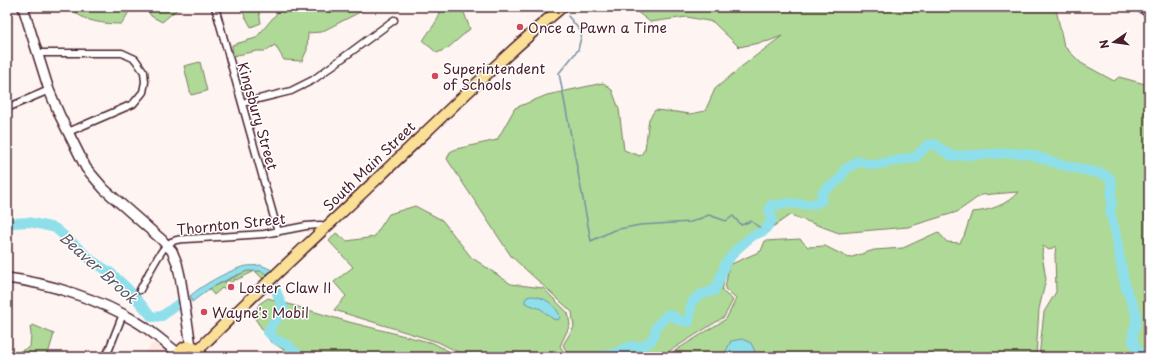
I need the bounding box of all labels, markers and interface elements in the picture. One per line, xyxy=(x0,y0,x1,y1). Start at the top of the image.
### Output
place label: Once a Pawn a Time xyxy=(528,17,667,38)
marker: Once a Pawn a Time xyxy=(515,22,525,32)
north arrow xyxy=(1094,22,1134,62)
text: N xyxy=(1094,38,1113,51)
place label: Superintendent of Schools xyxy=(443,58,545,95)
street label: Kingsbury Street xyxy=(233,60,284,173)
marker: Superintendent of Schools xyxy=(430,71,440,81)
street label: South Main Street xyxy=(318,116,420,216)
street label: Thornton Street xyxy=(176,208,287,240)
water label: Beaver Brook xyxy=(55,226,144,309)
place label: Loster Claw II xyxy=(239,277,331,298)
marker: Loster Claw II xyxy=(226,282,236,292)
place label: Wayne's Mobil xyxy=(212,302,309,323)
marker: Wayne's Mobil xyxy=(199,307,209,317)

